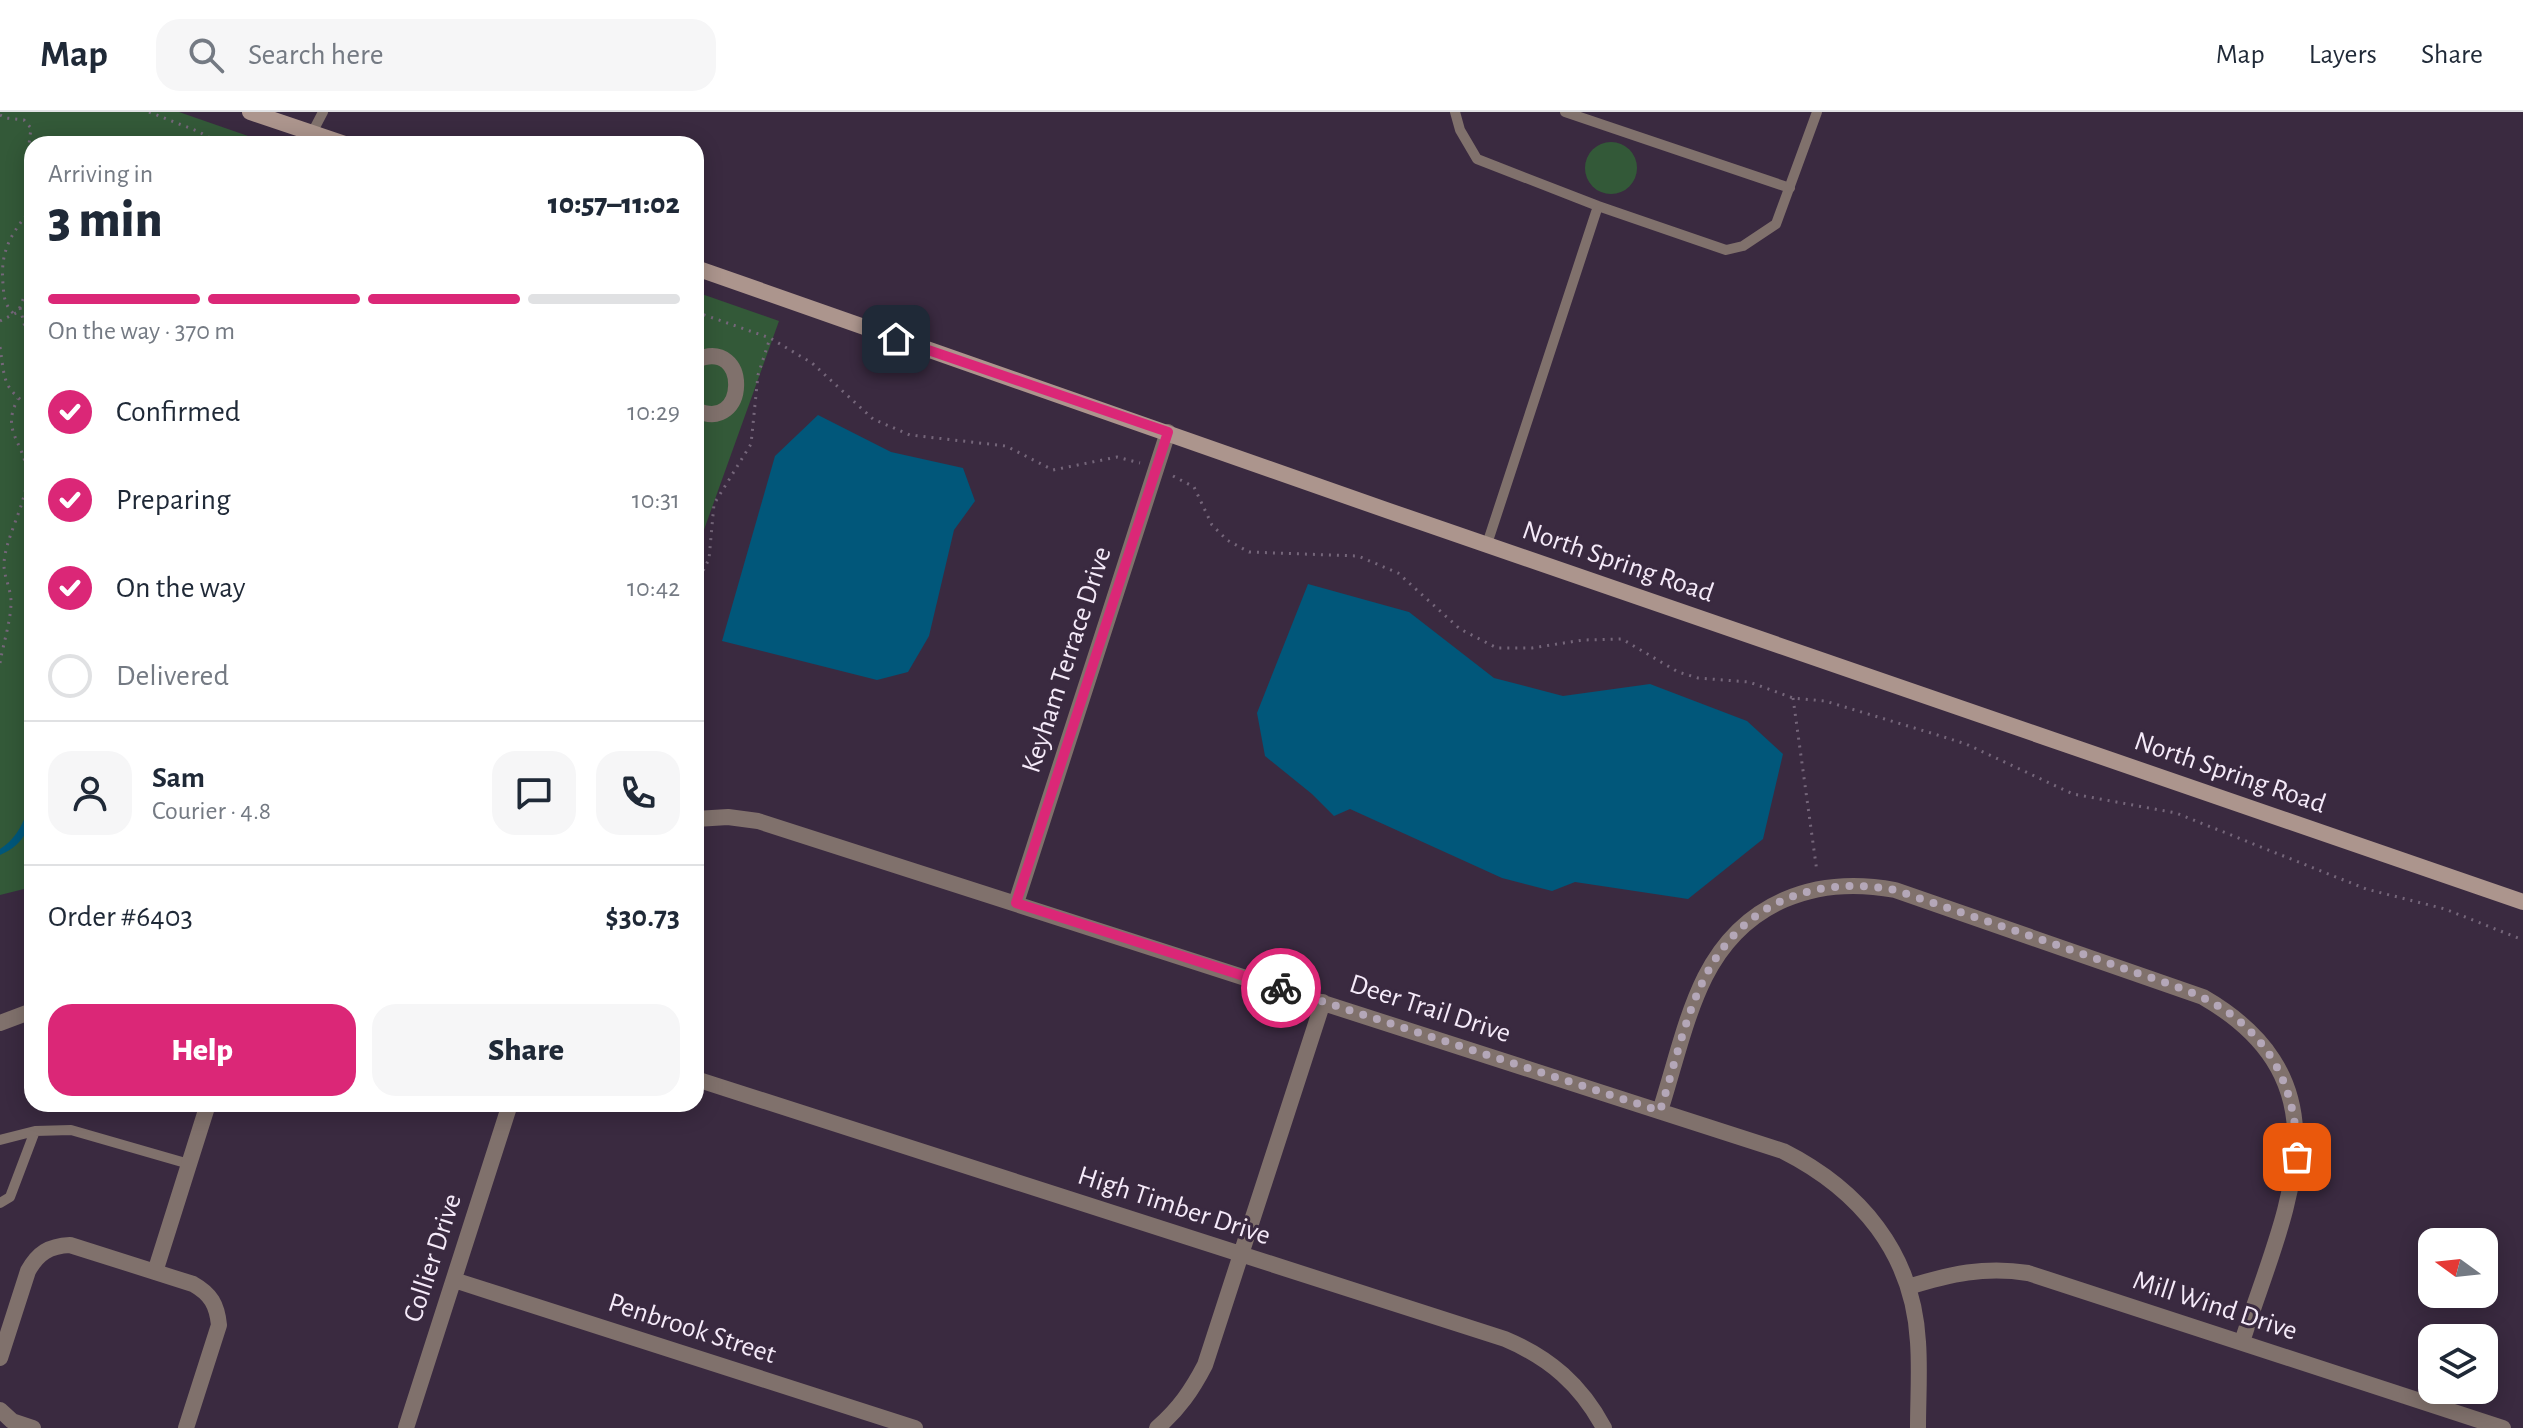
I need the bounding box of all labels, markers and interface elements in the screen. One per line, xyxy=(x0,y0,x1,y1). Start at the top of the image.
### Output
search box xyxy=(156,19,716,91)
icon: search xyxy=(184,33,228,77)
text: Map xyxy=(40,36,108,74)
text: Search here xyxy=(248,40,384,70)
text: Map xyxy=(2216,41,2265,69)
text: Layers xyxy=(2309,41,2377,69)
text: Share xyxy=(2421,41,2483,69)
text: Arriving in xyxy=(48,161,153,187)
text: 10:57–11:02 xyxy=(548,189,680,219)
text: 3 min xyxy=(48,194,162,246)
pin xyxy=(862,305,930,373)
icon: home xyxy=(874,317,918,361)
text: On the way · 370 m xyxy=(48,318,235,344)
icon: check xyxy=(48,390,92,434)
text: Confirmed xyxy=(116,397,240,427)
text: 10:29 xyxy=(627,399,680,425)
icon: check xyxy=(48,478,92,522)
text: Preparing xyxy=(116,485,231,515)
text: 10:31 xyxy=(632,487,680,513)
street label: North Spring Road xyxy=(1519,516,1717,608)
street label: Keyham Terrace Drive xyxy=(1017,544,1117,776)
icon: check xyxy=(48,566,92,610)
text: On the way xyxy=(116,573,245,603)
text: 10:42 xyxy=(627,575,680,601)
text: Delivered xyxy=(116,661,229,691)
street label: North Spring Road xyxy=(2131,727,2329,819)
button: person xyxy=(48,751,132,835)
button: chat xyxy=(492,751,576,835)
button: phone xyxy=(596,751,680,835)
text: Sam xyxy=(152,763,205,793)
text: Courier · 4.8 xyxy=(152,798,271,824)
text: Order #6403 xyxy=(48,902,193,932)
text: $30.73 xyxy=(605,902,680,932)
courier xyxy=(1241,948,1321,1028)
icon: bike xyxy=(1259,966,1303,1010)
street label: Deer Trail Drive xyxy=(1346,970,1514,1048)
button: Help xyxy=(48,1004,356,1096)
button: Share xyxy=(372,1004,680,1096)
pin xyxy=(2263,1123,2331,1191)
icon: bag xyxy=(2275,1135,2319,1179)
street label: High Timber Drive xyxy=(1074,1162,1274,1250)
street label: Collier Drive xyxy=(399,1190,467,1326)
north arrow xyxy=(2418,1228,2498,1308)
map controls xyxy=(2418,1228,2498,1404)
street label: Mill Wind Drive xyxy=(2129,1266,2301,1346)
street label: Penbrook Street xyxy=(605,1289,779,1369)
button: layers xyxy=(2418,1324,2498,1404)

